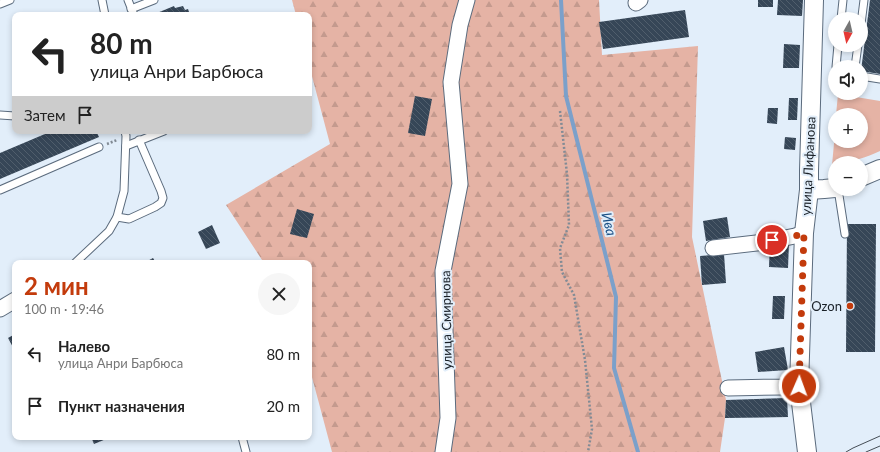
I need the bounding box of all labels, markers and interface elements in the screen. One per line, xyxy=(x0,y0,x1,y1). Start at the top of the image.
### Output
north arrow xyxy=(828,12,868,52)
map controls xyxy=(828,12,868,196)
text: 80 m xyxy=(90,26,153,60)
icon: left xyxy=(24,28,76,80)
text: улица Анри Барбюса xyxy=(90,60,263,82)
button: sound xyxy=(828,60,868,100)
icon: arrive xyxy=(74,104,96,126)
text: Затем xyxy=(24,106,66,124)
button: + xyxy=(828,108,868,148)
street label: улица Лифанова xyxy=(797,116,819,216)
button: − xyxy=(828,156,868,196)
water label: Ива xyxy=(598,210,621,237)
pin xyxy=(755,223,789,257)
icon: arrive xyxy=(761,229,783,251)
street label: улица Смирнова xyxy=(437,270,455,370)
text: 2 мин xyxy=(24,271,89,300)
button: close xyxy=(258,273,300,315)
place label: Ozon xyxy=(811,298,842,314)
text: 100 m · 19:46 xyxy=(24,301,104,317)
marker: Ozon xyxy=(845,301,855,311)
text: Налево xyxy=(58,337,110,355)
icon: left xyxy=(24,343,46,365)
text: 80 m xyxy=(266,345,300,363)
text: улица Анри Барбюса xyxy=(58,355,183,371)
position arrow xyxy=(778,365,820,407)
icon: arrive xyxy=(24,395,46,417)
text: Пункт назначения xyxy=(58,397,185,415)
text: 20 m xyxy=(266,397,300,415)

